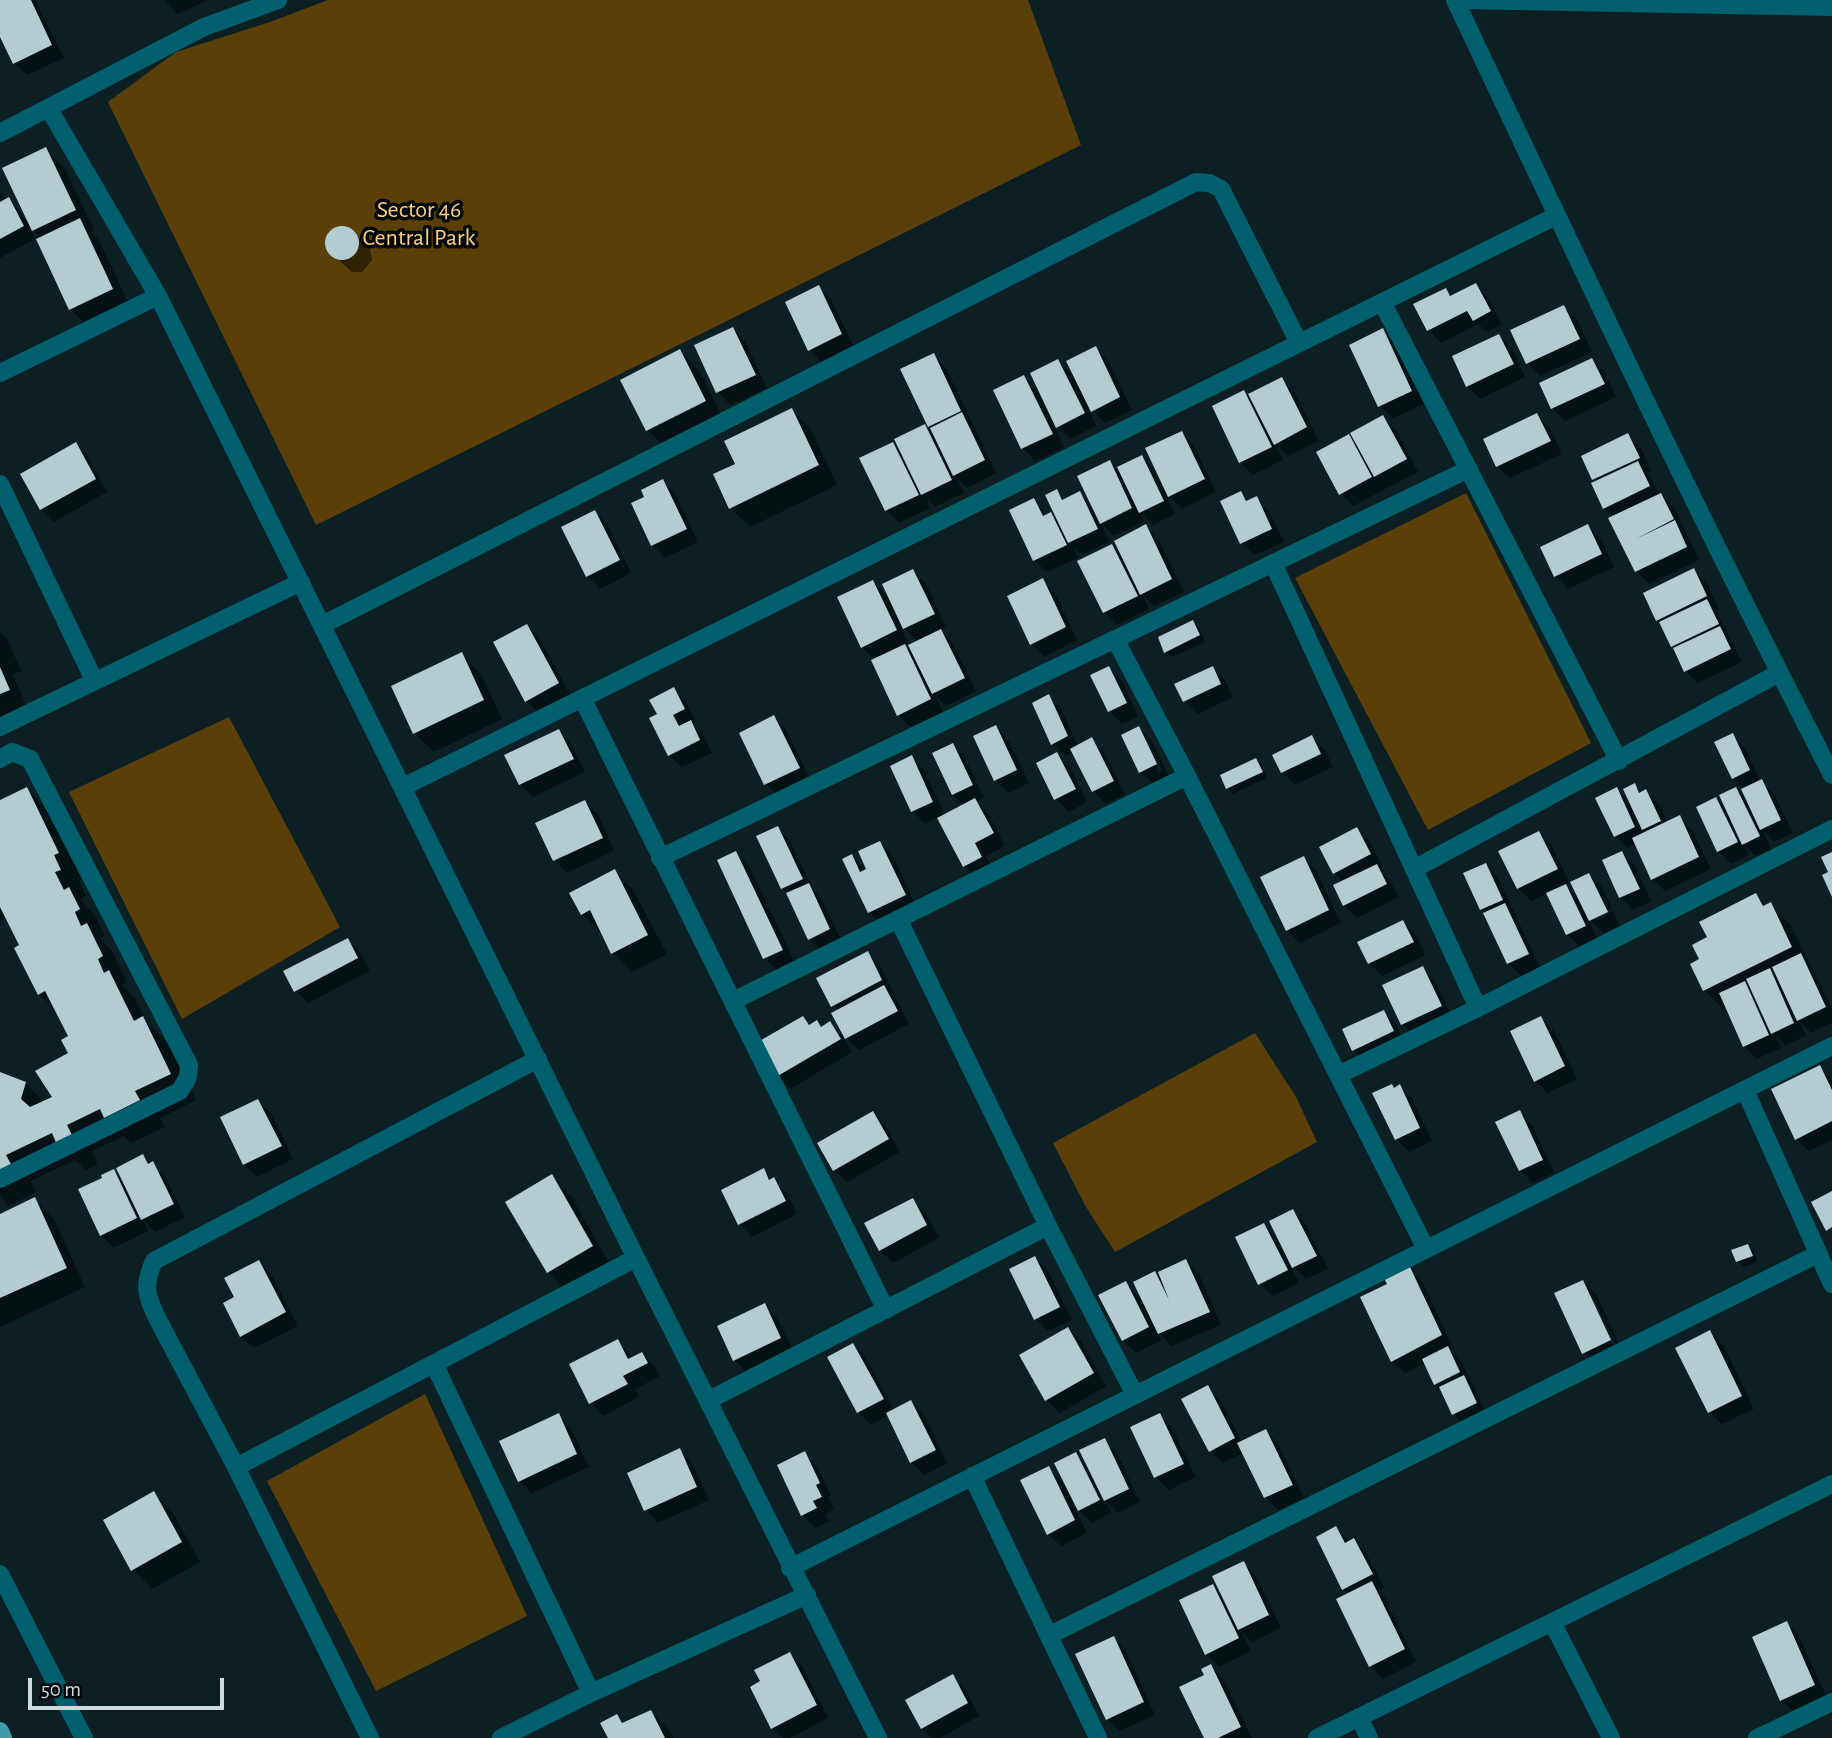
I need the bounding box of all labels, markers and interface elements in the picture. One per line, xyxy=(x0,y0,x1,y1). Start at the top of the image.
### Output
park label: Sector 46 Central Park xyxy=(362,196,476,252)
scale bar xyxy=(32,1664,228,1708)
text: 50 m xyxy=(41,1679,81,1700)

